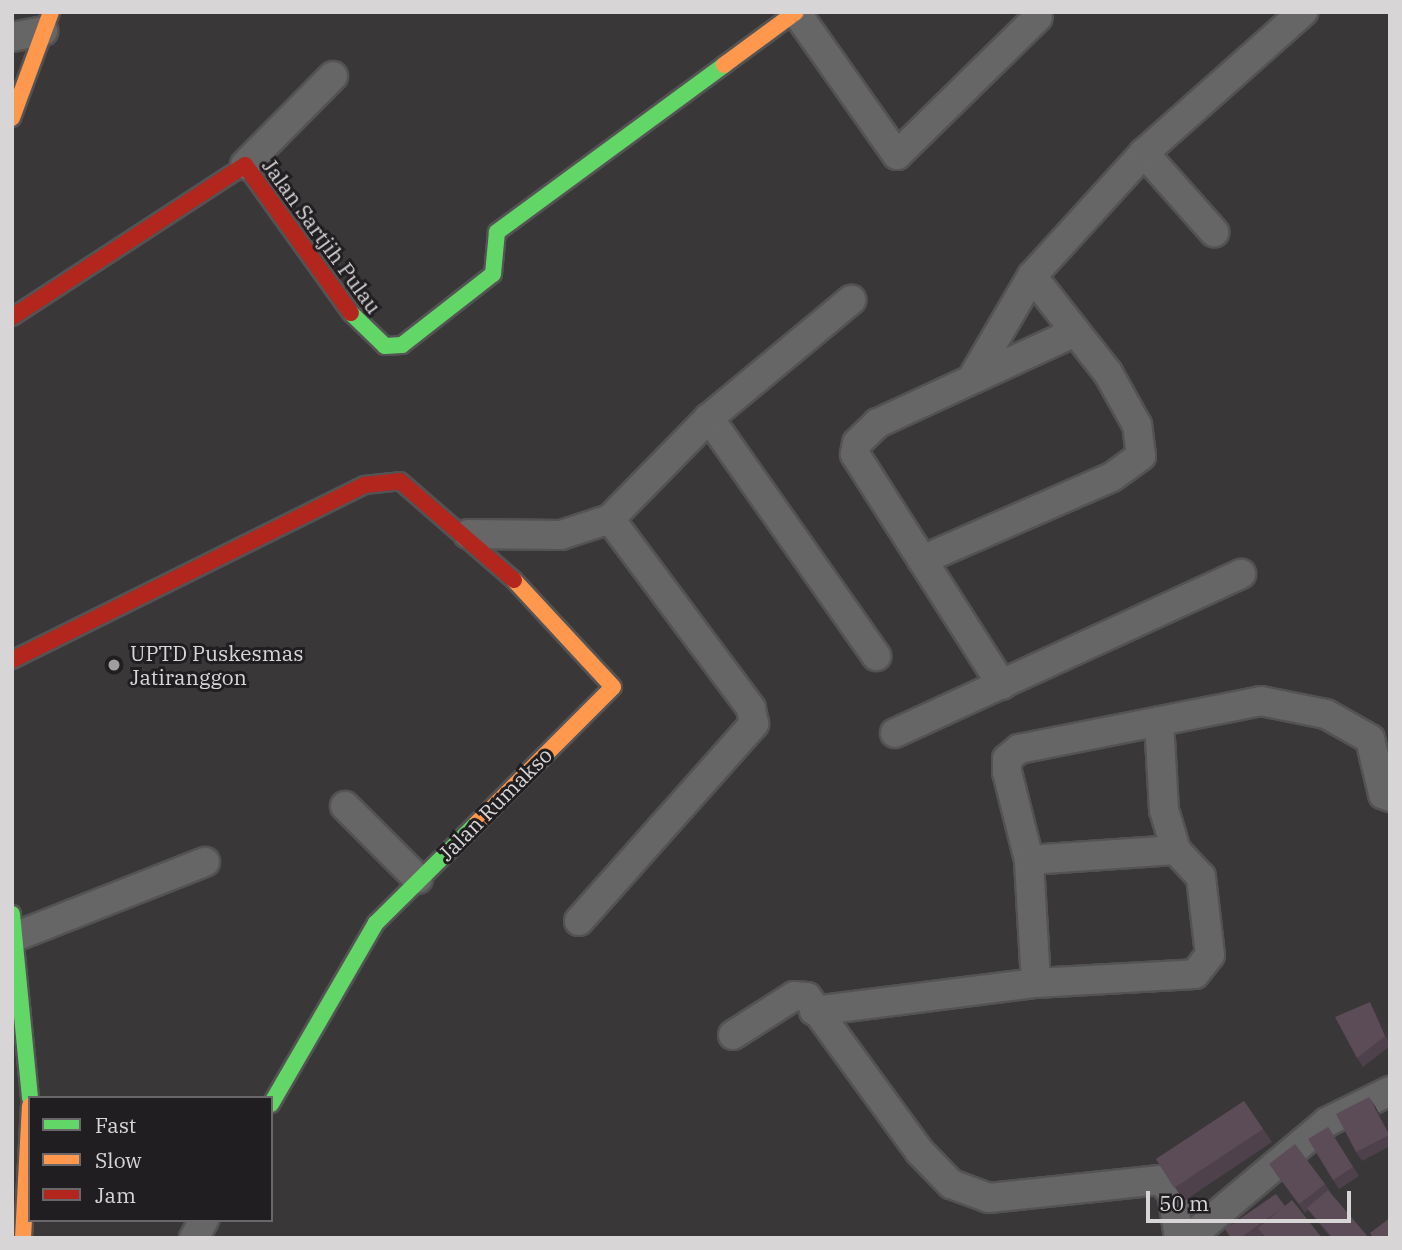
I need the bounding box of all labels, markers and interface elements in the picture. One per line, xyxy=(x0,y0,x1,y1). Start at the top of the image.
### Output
street label: Jalan Sartjih Pulau xyxy=(257,154,387,318)
place label: UPTD Puskesmas Jatiranggon xyxy=(130,640,304,690)
marker: UPTD Puskesmas Jatiranggon xyxy=(104,655,124,675)
street label: Jalan Rumakso xyxy=(433,742,557,866)
legend xyxy=(28,1096,273,1222)
text: Fast xyxy=(95,1111,136,1139)
text: Slow xyxy=(95,1146,142,1174)
scale bar xyxy=(1150,1176,1355,1220)
text: Jam xyxy=(95,1181,136,1209)
text: 50 m xyxy=(1159,1189,1209,1217)

